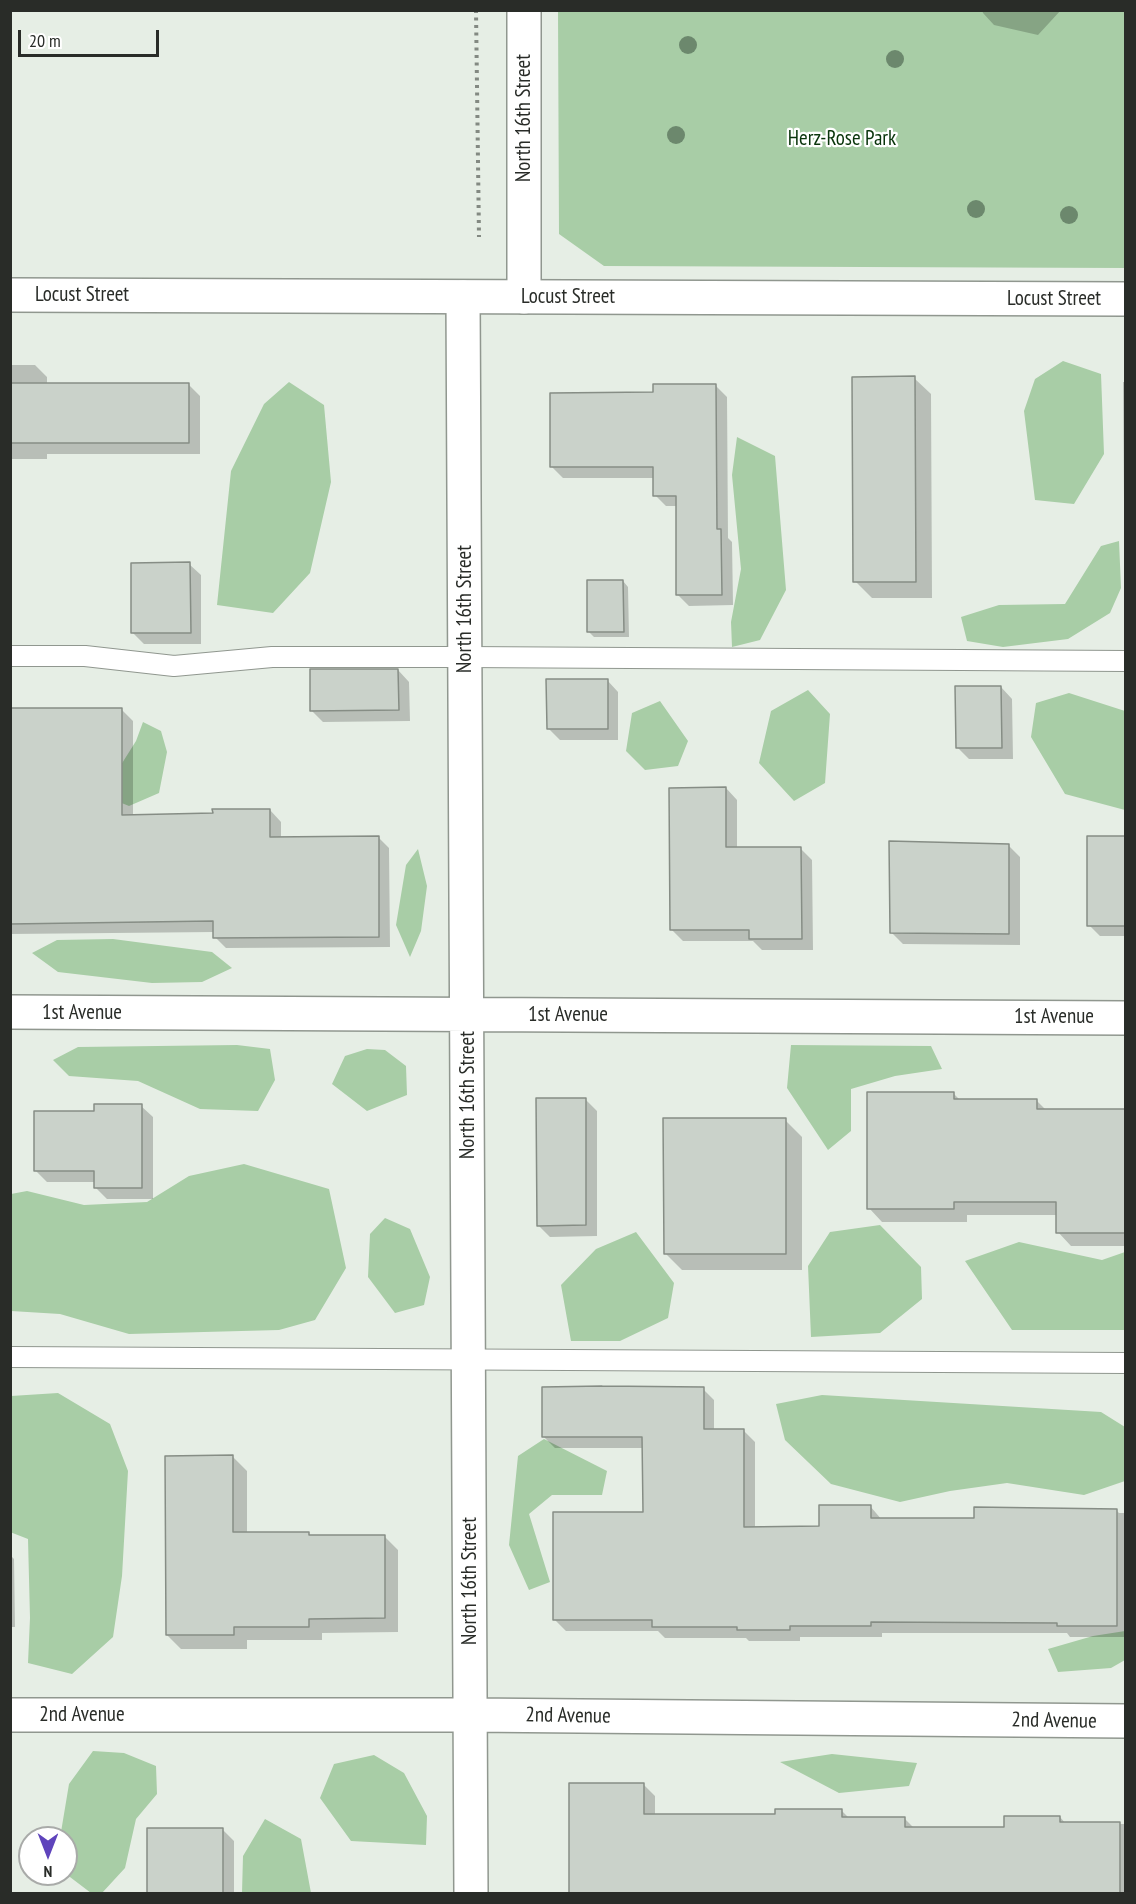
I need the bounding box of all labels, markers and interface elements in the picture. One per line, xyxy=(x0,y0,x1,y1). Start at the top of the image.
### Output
scale bar xyxy=(21,18,162,56)
text: 20 m xyxy=(29,29,61,52)
street label: North 16th Street xyxy=(511,54,537,182)
park label: Herz-Rose Park xyxy=(788,126,896,152)
street label: Locust Street xyxy=(35,282,129,308)
street label: Locust Street xyxy=(521,284,615,310)
street label: Locust Street xyxy=(1007,286,1101,312)
street label: North 16th Street xyxy=(452,545,478,673)
street label: 1st Avenue xyxy=(42,1000,122,1026)
street label: 1st Avenue xyxy=(528,1002,608,1028)
street label: 1st Avenue xyxy=(1014,1004,1094,1030)
street label: North 16th Street xyxy=(455,1031,481,1159)
street label: North 16th Street xyxy=(457,1517,483,1645)
street label: 2nd Avenue xyxy=(39,1702,125,1728)
street label: 2nd Avenue xyxy=(525,1703,611,1729)
street label: 2nd Avenue xyxy=(1011,1708,1097,1734)
north arrow xyxy=(18,1826,78,1886)
text: N xyxy=(44,1862,52,1882)

